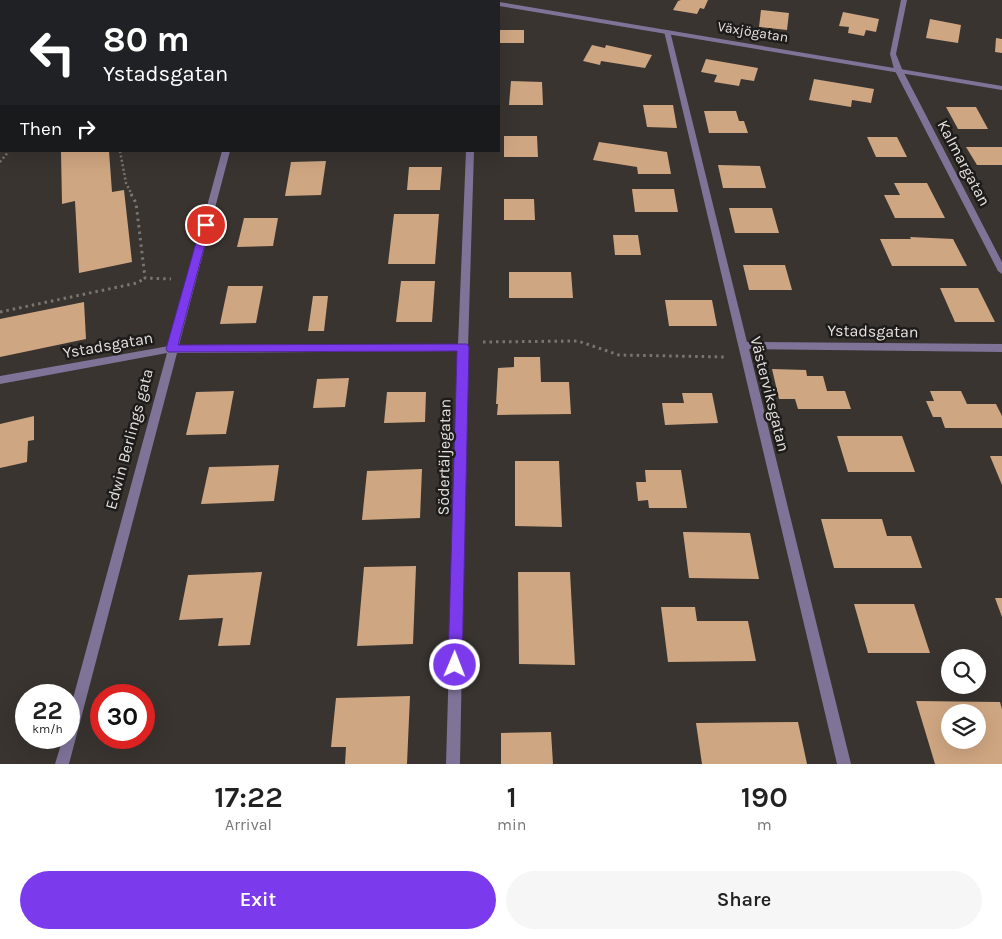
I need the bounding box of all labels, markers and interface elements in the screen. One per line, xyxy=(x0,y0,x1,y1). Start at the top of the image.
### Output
street label: Växjögatan xyxy=(716,18,790,46)
text: 80 m xyxy=(103,19,190,60)
icon: left xyxy=(20,20,85,85)
text: Ystadsgatan xyxy=(103,61,228,87)
icon: right xyxy=(72,115,100,143)
street label: Kalmargatan xyxy=(933,117,995,209)
text: Then xyxy=(20,118,62,140)
pin xyxy=(185,204,227,246)
icon: arrive xyxy=(192,211,220,239)
street label: Ystadsgatan xyxy=(827,321,919,341)
street label: Ystadsgatan xyxy=(61,328,155,362)
street label: Västerviksgatan xyxy=(746,334,794,454)
street label: Edwin Berlings gata xyxy=(101,366,157,512)
street label: Södertäljegatan xyxy=(433,398,455,516)
position arrow xyxy=(428,638,480,690)
map controls xyxy=(941,649,986,749)
button: search xyxy=(941,649,986,694)
speed limit sign: 30 xyxy=(90,684,155,749)
text: 22 xyxy=(32,696,63,725)
button: layers xyxy=(941,704,986,749)
text: km/h xyxy=(32,722,63,736)
text: 17:22 xyxy=(214,779,283,815)
text: 1 xyxy=(507,779,517,815)
text: 190 xyxy=(741,779,788,815)
text: Arrival xyxy=(225,815,272,834)
text: min xyxy=(497,815,527,834)
text: m xyxy=(757,815,772,834)
button: Exit xyxy=(20,871,496,929)
button: Share xyxy=(506,871,982,929)

